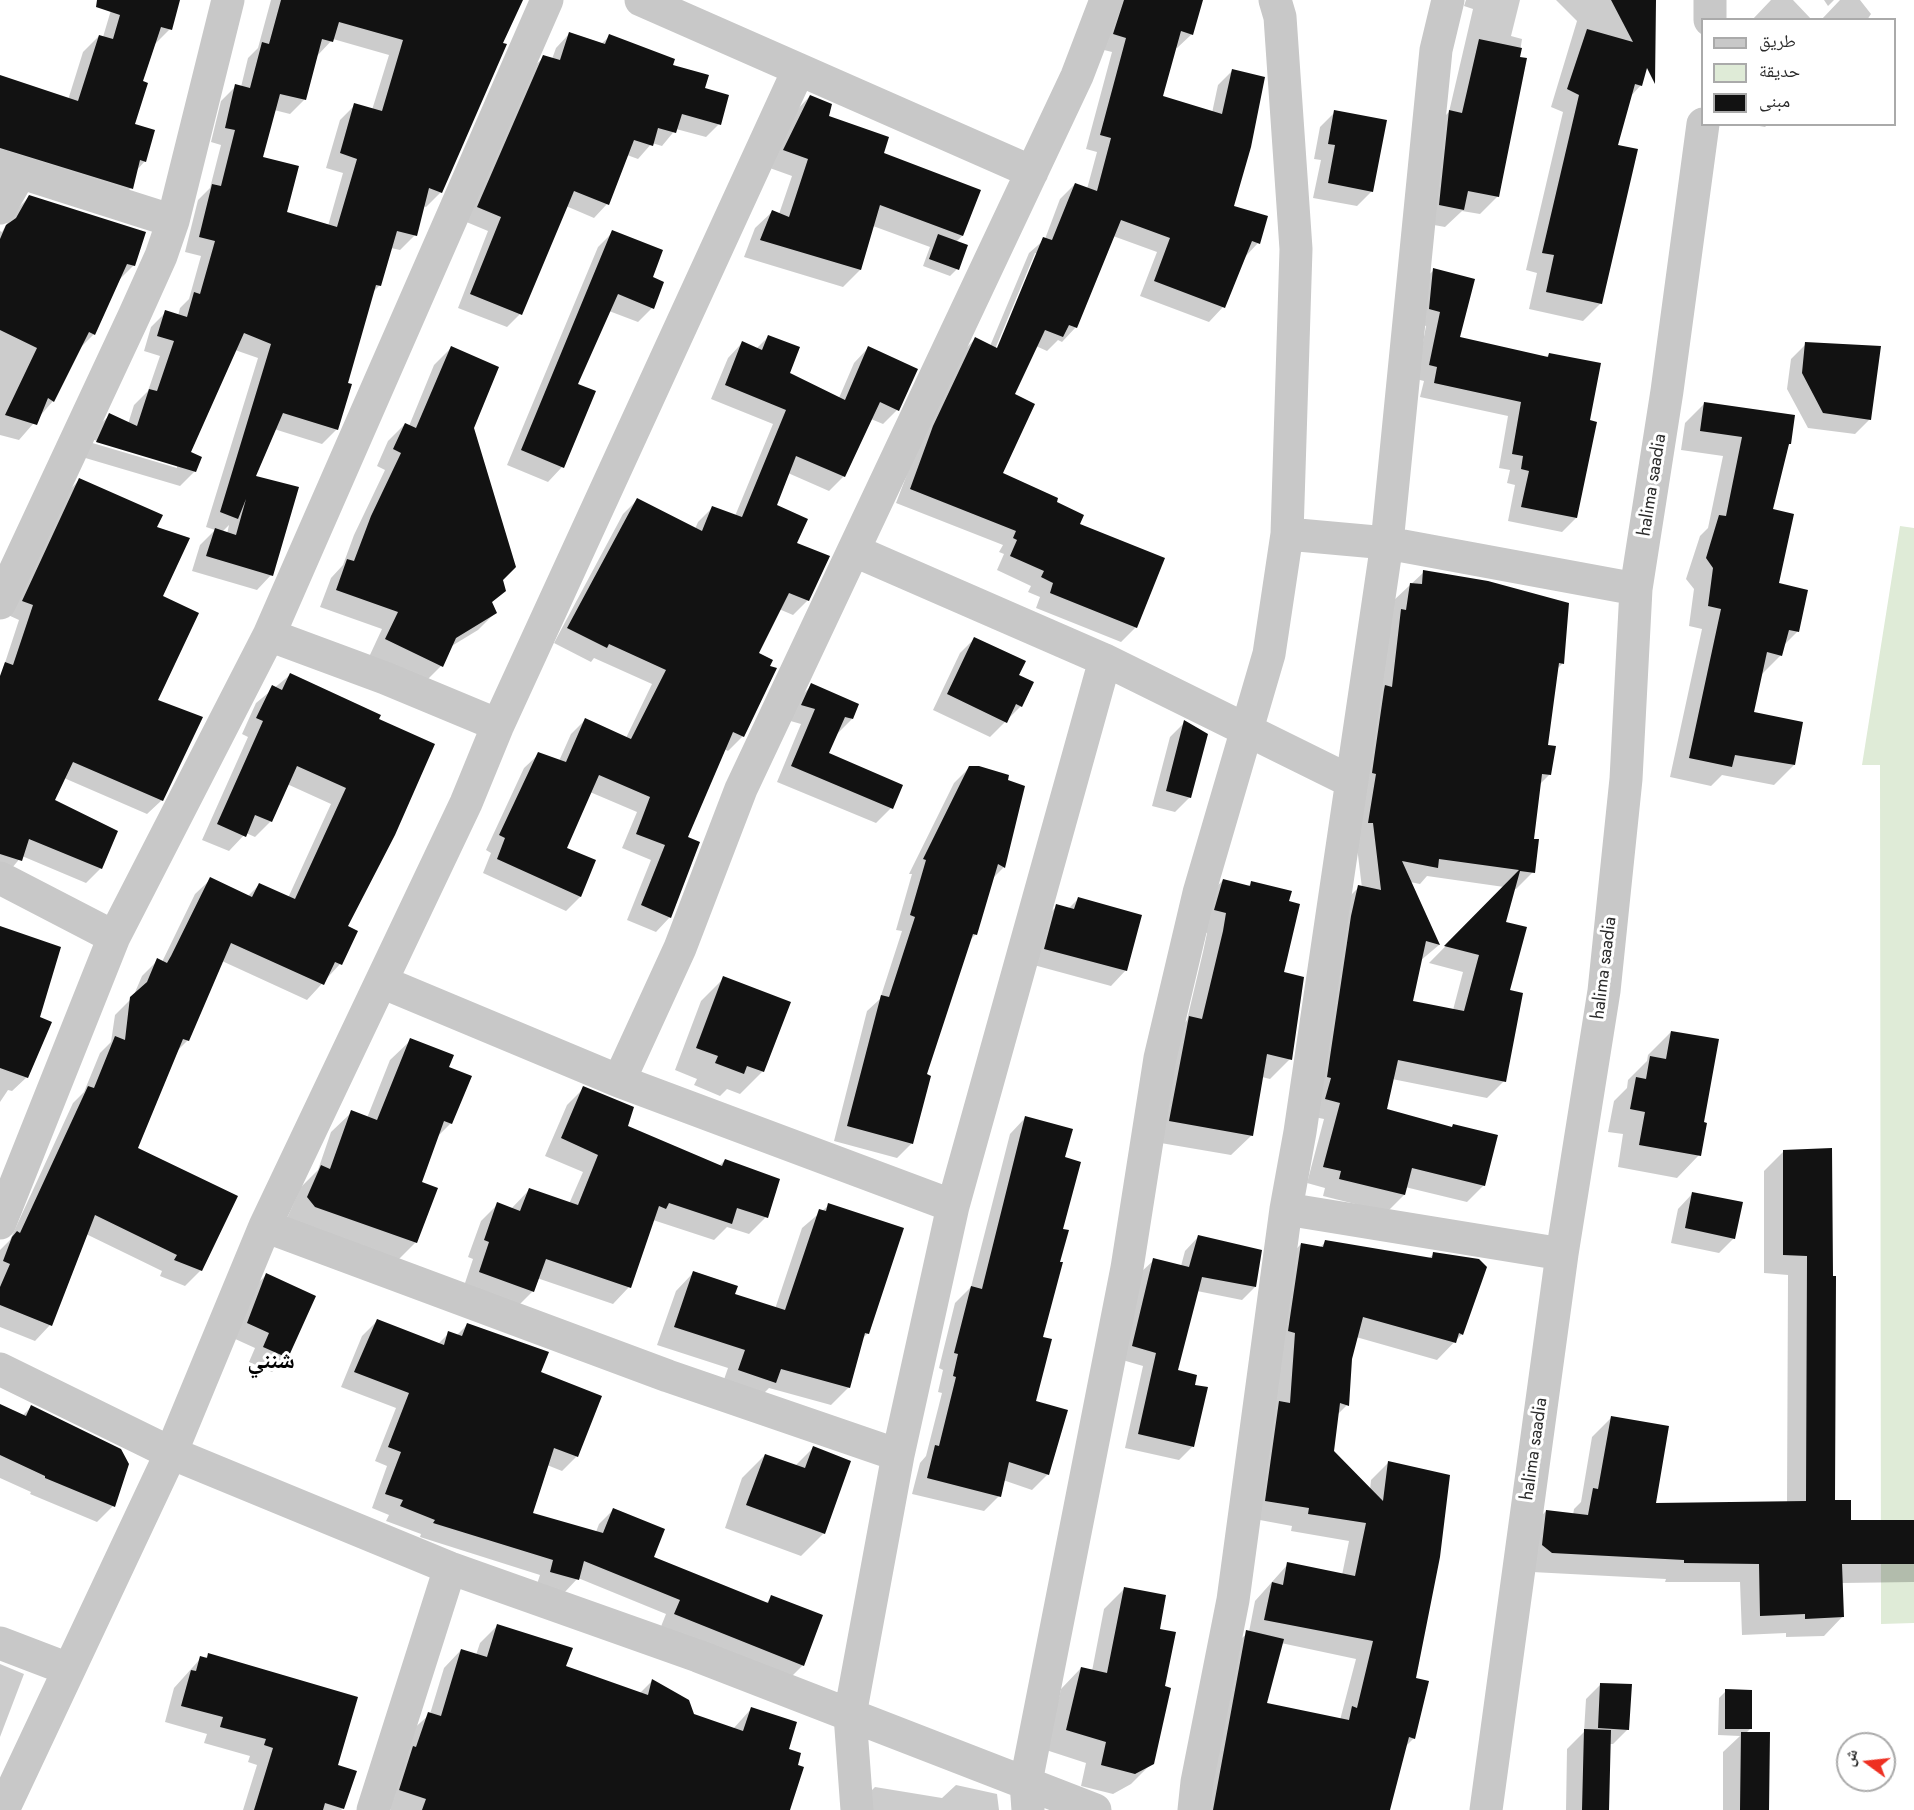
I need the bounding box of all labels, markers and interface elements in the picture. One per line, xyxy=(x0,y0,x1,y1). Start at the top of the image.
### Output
legend xyxy=(1701,18,1896,126)
text: طريق xyxy=(1759,28,1796,54)
text: حديقة xyxy=(1759,58,1800,84)
text: مبنى xyxy=(1759,88,1790,114)
street label: halima saadia xyxy=(1634,432,1672,538)
street label: halima saadia xyxy=(1588,915,1622,1021)
district label: شنني xyxy=(247,1348,295,1376)
street label: halima saadia xyxy=(1517,1396,1553,1502)
north arrow xyxy=(1836,1732,1896,1792)
text: ش xyxy=(1837,1747,1863,1769)

